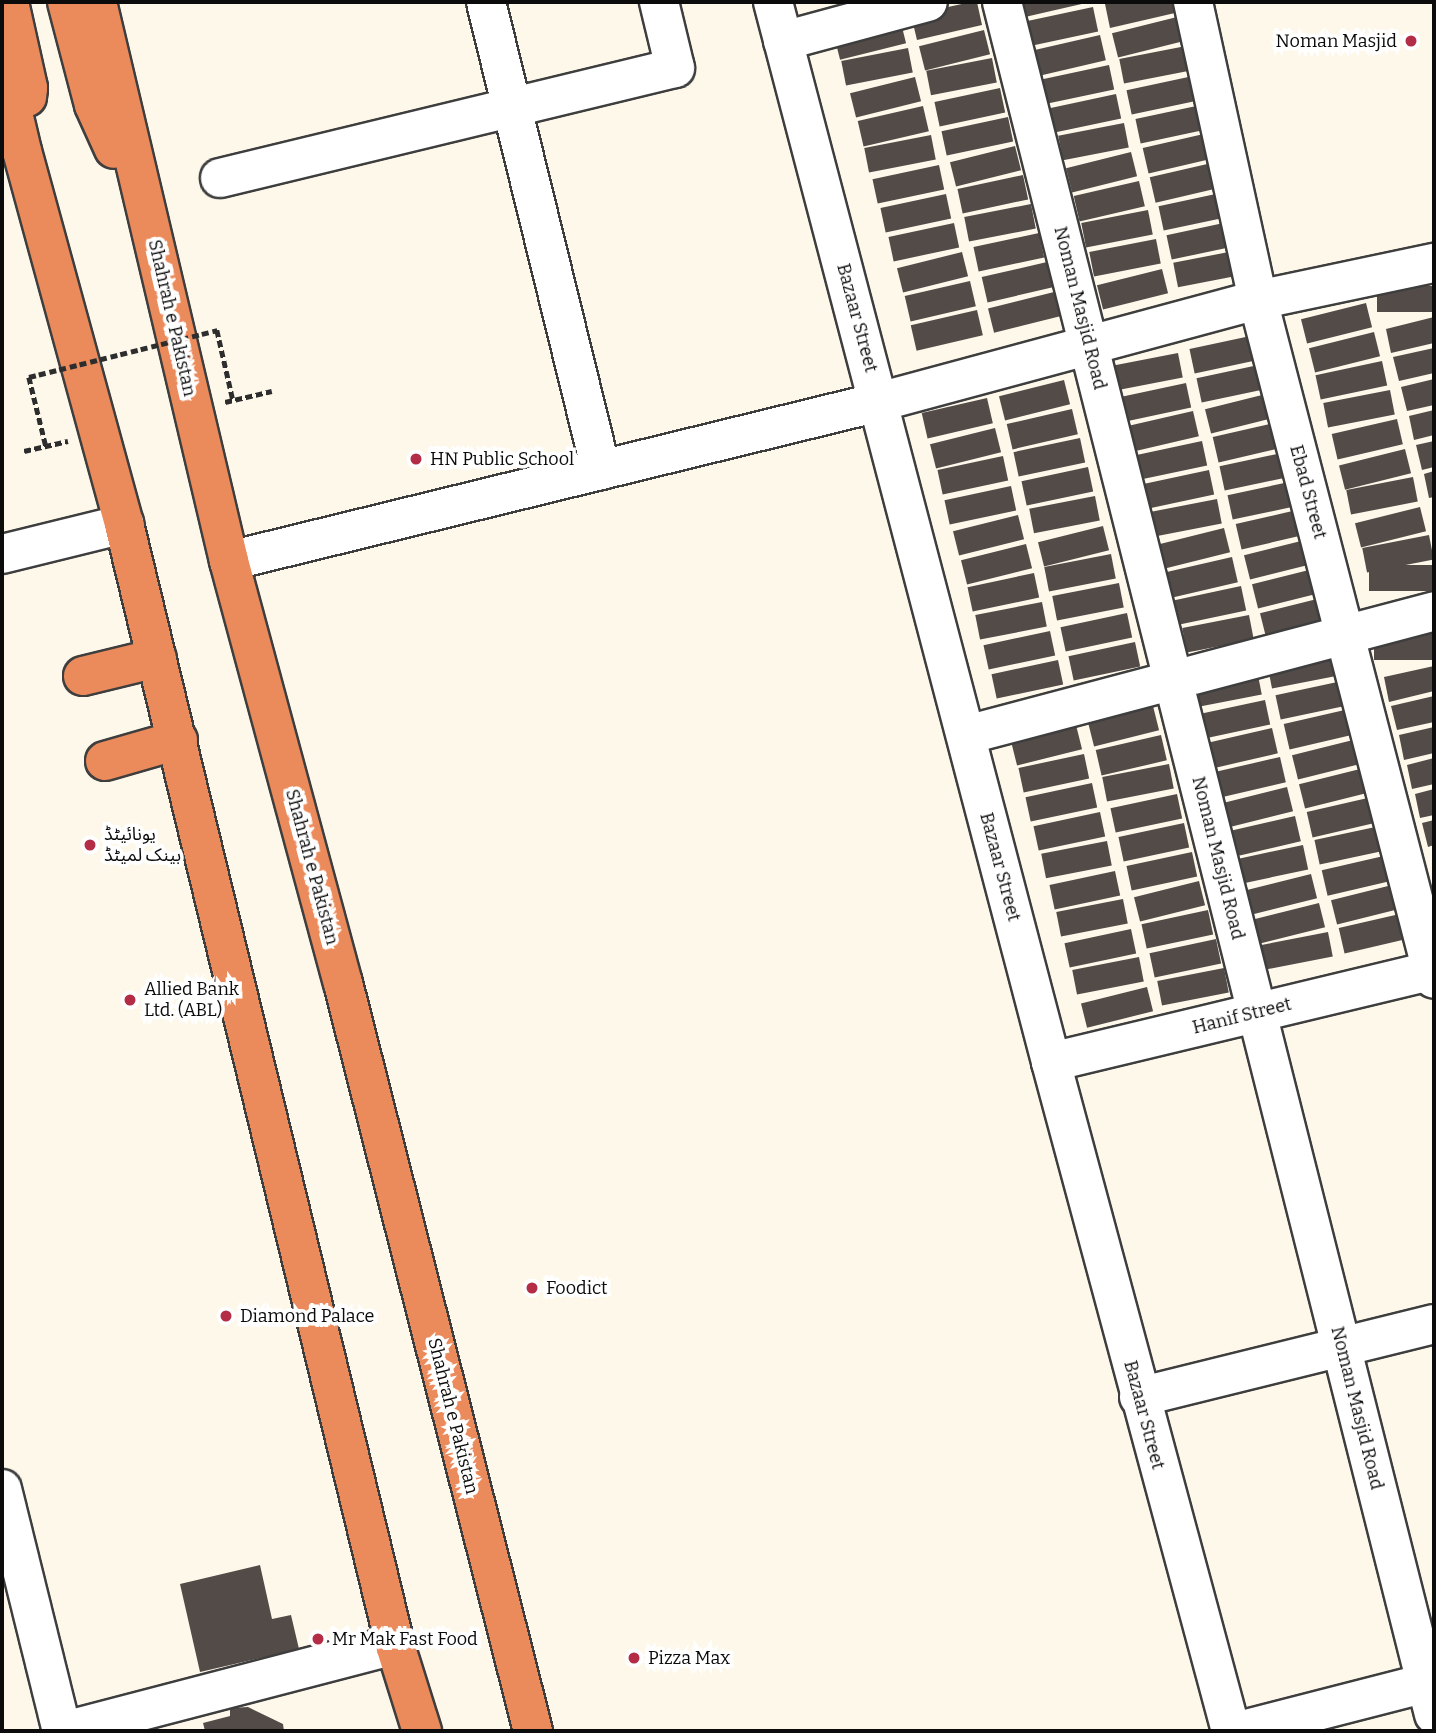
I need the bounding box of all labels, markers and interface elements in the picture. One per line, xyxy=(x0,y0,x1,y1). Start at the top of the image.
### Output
place label: Noman Masjid xyxy=(1276,30,1397,52)
marker: Noman Masjid xyxy=(1403,33,1419,49)
street label: Noman Masjid Road xyxy=(1049,224,1111,392)
street label: Shahrah e Pakistan xyxy=(143,238,201,398)
street label: Bazaar Street xyxy=(832,261,882,375)
street label: Ebad Street xyxy=(1285,443,1331,541)
place label: HN Public School xyxy=(430,448,574,470)
marker: HN Public School xyxy=(408,451,424,467)
street label: Noman Masjid Road xyxy=(1187,774,1249,942)
street label: Shahrah e Pakistan xyxy=(281,787,343,947)
street label: Bazaar Street xyxy=(975,810,1025,924)
place label: یونائیٹڈ بینک لمیٹڈ xyxy=(104,824,181,866)
marker: یونائیٹڈ بینک لمیٹڈ xyxy=(82,837,98,853)
place label: Allied Bank Ltd. (ABL) xyxy=(144,979,239,1021)
marker: Allied Bank Ltd. (ABL) xyxy=(122,992,138,1008)
street label: Hanif Street xyxy=(1190,993,1294,1039)
place label: Foodict xyxy=(546,1277,608,1299)
marker: Foodict xyxy=(524,1280,540,1296)
place label: Diamond Palace xyxy=(240,1305,374,1327)
marker: Diamond Palace xyxy=(218,1308,234,1324)
street label: Noman Masjid Road xyxy=(1326,1324,1388,1492)
street label: Shahrah e Pakistan xyxy=(423,1336,483,1496)
street label: Bazaar Street xyxy=(1119,1358,1169,1472)
place label: Mr Mak Fast Food xyxy=(332,1628,478,1650)
marker: Mr Mak Fast Food xyxy=(310,1631,326,1647)
place label: Pizza Max xyxy=(648,1647,730,1669)
marker: Pizza Max xyxy=(626,1650,642,1666)

